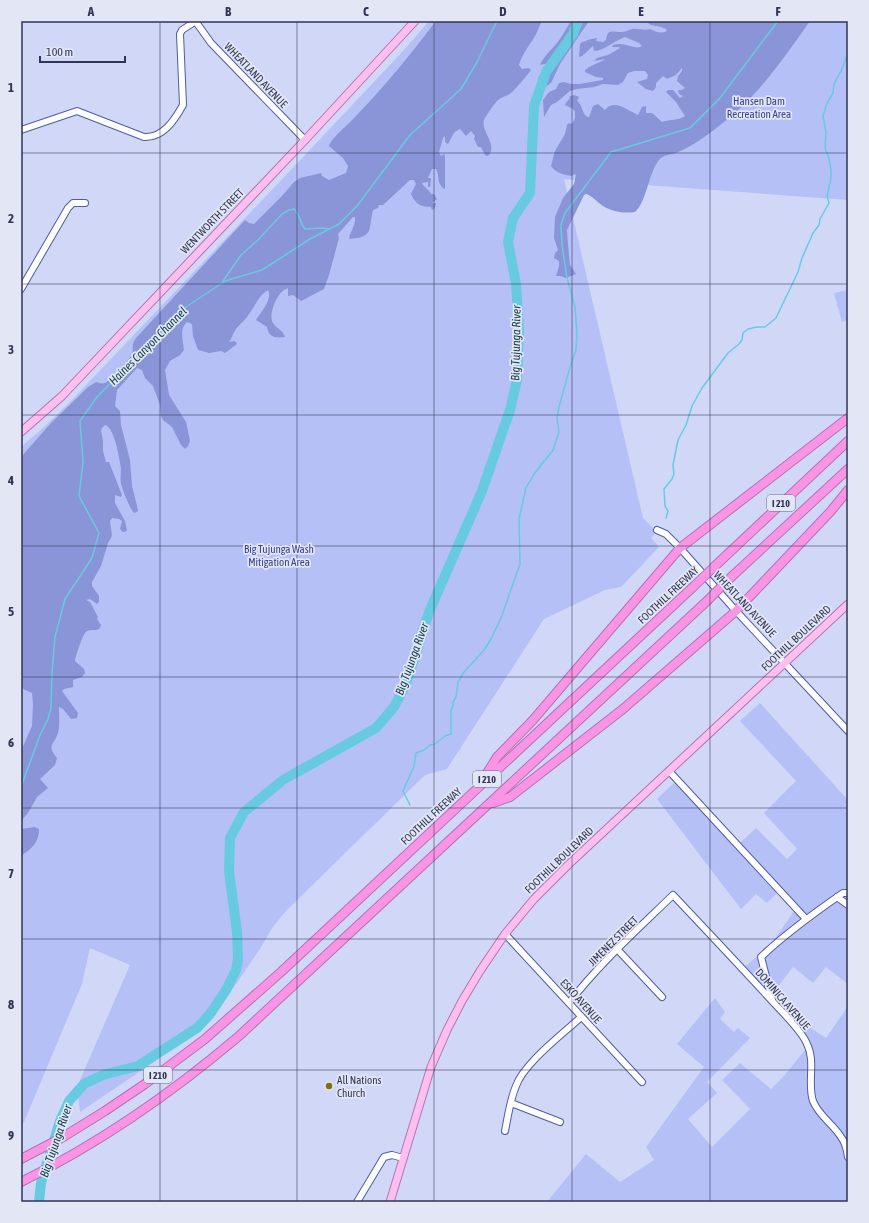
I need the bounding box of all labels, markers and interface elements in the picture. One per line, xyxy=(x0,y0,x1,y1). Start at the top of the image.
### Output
text: A xyxy=(87,4,95,19)
text: B xyxy=(225,4,232,19)
text: C xyxy=(363,4,369,19)
text: D xyxy=(499,4,507,19)
text: E xyxy=(638,4,644,19)
text: F xyxy=(775,4,781,19)
scale bar xyxy=(40,38,125,64)
street label: WHEATLAND AVENUE xyxy=(222,40,290,110)
text: 100 m xyxy=(46,45,73,59)
text: 1 xyxy=(8,80,14,95)
park label: Hansen Dam Recreation Area xyxy=(727,95,791,120)
street label: WENTWORTH STREET xyxy=(178,186,246,256)
text: 2 xyxy=(8,211,14,226)
water label: Haines Canyon Channel xyxy=(106,304,190,388)
water label: Big Tujunga River xyxy=(508,305,524,381)
text: 3 xyxy=(8,342,14,357)
text: 4 xyxy=(7,473,14,488)
road number: I 210 xyxy=(767,495,795,511)
park label: Big Tujunga Wash Mitigation Area xyxy=(244,543,314,568)
street label: FOOTHILL FREEWAY xyxy=(635,564,701,626)
street label: WHEATLAND AVENUE xyxy=(711,569,779,640)
street label: FOOTHILL BOULEVARD xyxy=(759,603,833,673)
text: 5 xyxy=(8,604,14,619)
water label: Big Tujunga River xyxy=(392,621,432,697)
text: 6 xyxy=(8,735,14,750)
road number: I 210 xyxy=(473,771,501,787)
street label: FOOTHILL FREEWAY xyxy=(398,785,464,847)
street label: FOOTHILL BOULEVARD xyxy=(522,824,596,896)
text: 7 xyxy=(8,866,14,881)
street label: JIMENEZ STREET xyxy=(586,914,640,968)
street label: DOMINICA AVENUE xyxy=(753,966,813,1032)
street label: ESKO AVENUE xyxy=(558,976,604,1026)
text: 8 xyxy=(8,997,14,1012)
road number: I 210 xyxy=(144,1067,172,1083)
place label: All Nations Church xyxy=(337,1074,382,1099)
marker: All Nations Church xyxy=(324,1081,334,1091)
water label: Big Tujunga River xyxy=(37,1102,75,1179)
text: 9 xyxy=(8,1128,14,1143)

